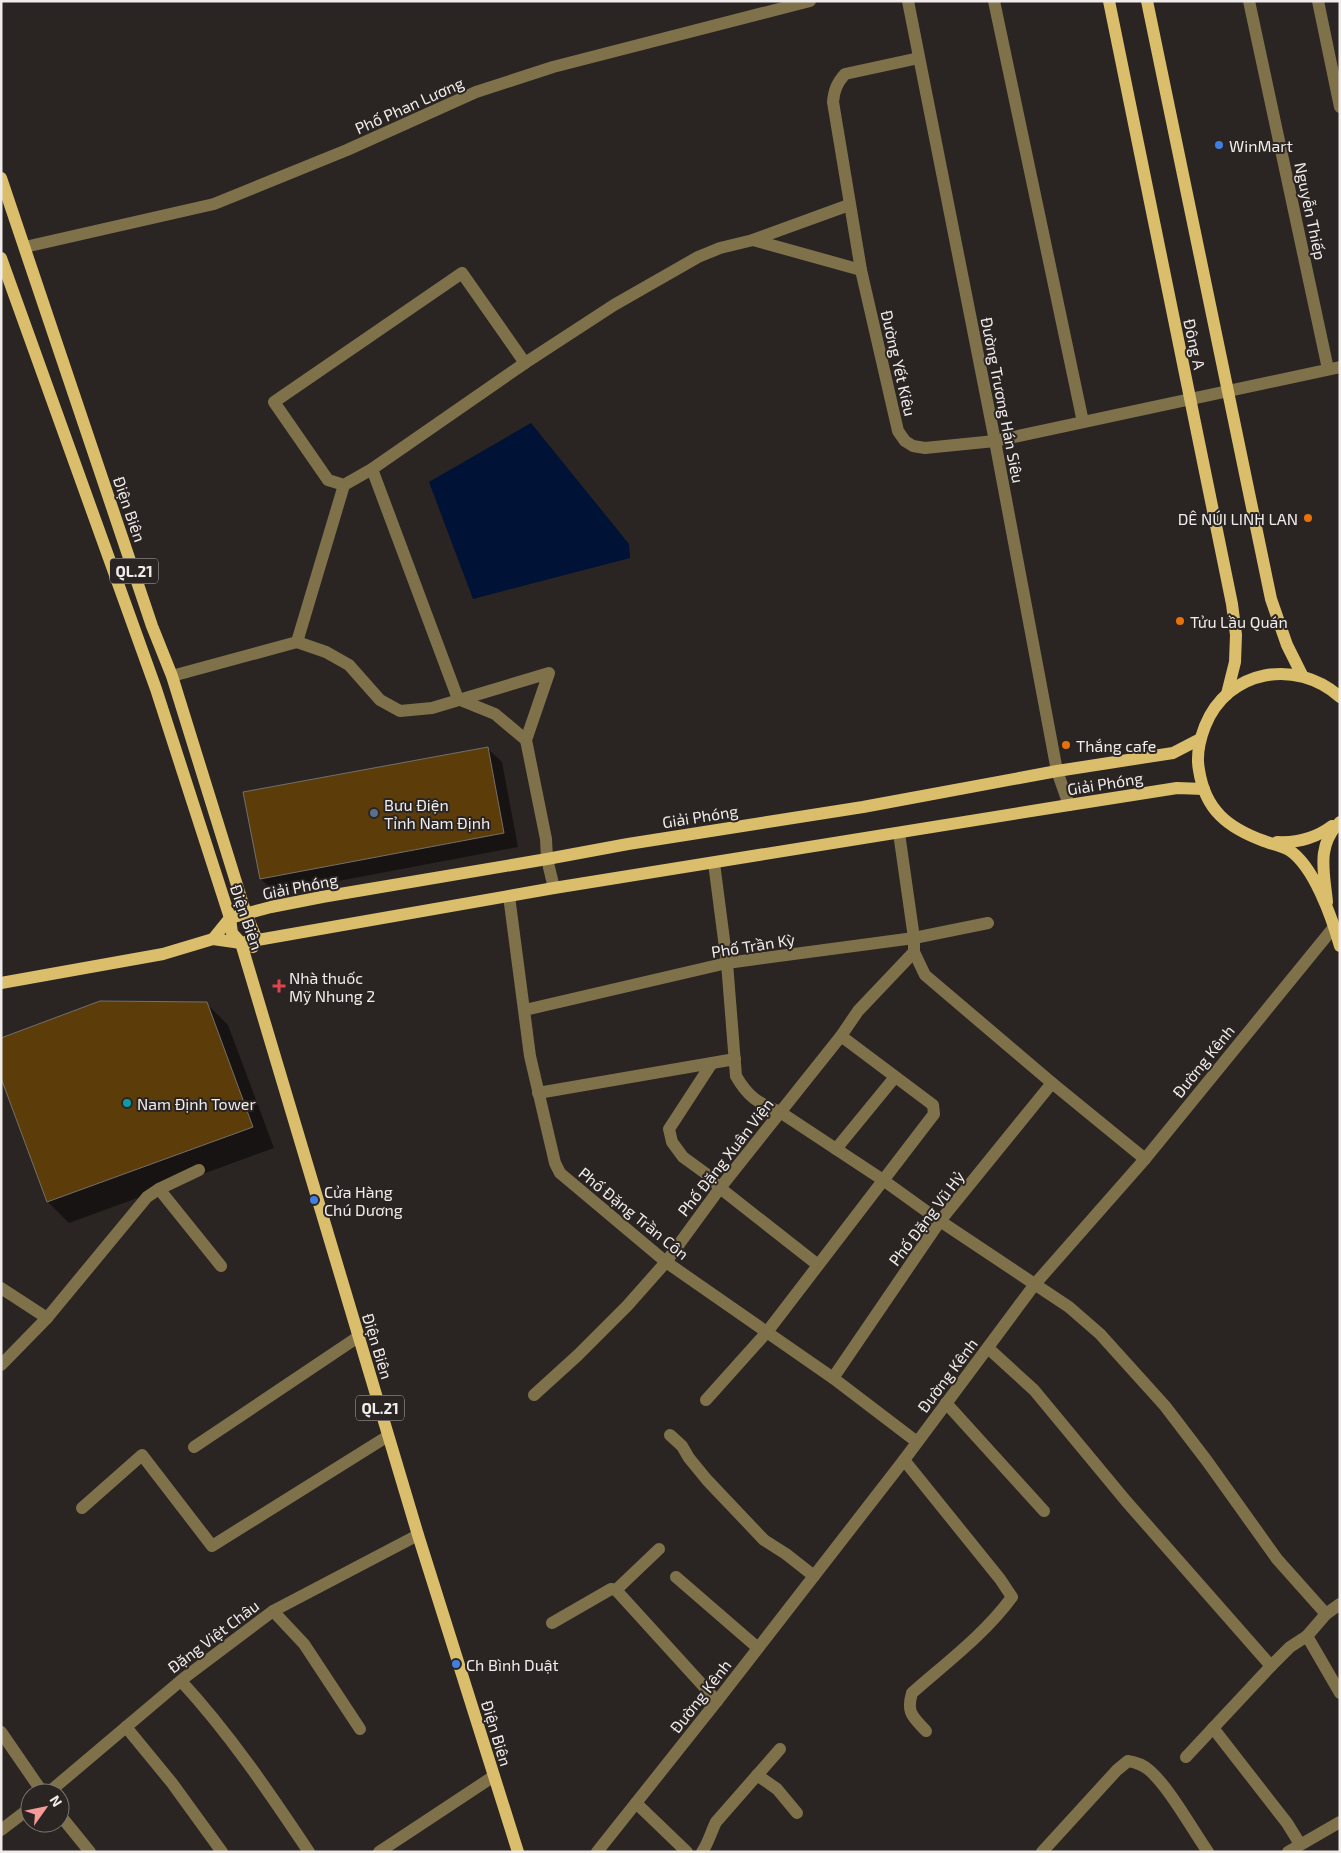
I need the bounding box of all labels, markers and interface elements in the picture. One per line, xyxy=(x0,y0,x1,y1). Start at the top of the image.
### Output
street label: Phố Phan Lương xyxy=(352,72,466,137)
place label: WinMart xyxy=(1229,136,1293,155)
marker: WinMart xyxy=(1213,139,1225,151)
street label: Nguyễn Thiếp xyxy=(1291,160,1331,262)
street label: Đường Yết Kiêu xyxy=(878,308,920,418)
street label: Đường Trương Hán Siêu xyxy=(978,315,1028,485)
street label: Đông A xyxy=(1180,317,1210,371)
street label: Điện Biên xyxy=(110,474,150,544)
place label: DÊ NÚI LINH LAN xyxy=(1178,509,1298,528)
marker: DÊ NÚI LINH LAN xyxy=(1302,512,1314,524)
road number: QL.21 xyxy=(110,558,158,584)
place label: Tửu Lầu Quán xyxy=(1190,612,1288,632)
marker: Tửu Lầu Quán xyxy=(1174,615,1186,627)
place label: Thắng cafe xyxy=(1076,736,1156,755)
marker: Thắng cafe xyxy=(1060,739,1072,751)
street label: Giải Phóng xyxy=(1066,768,1144,798)
place label: Bưu Điện Tỉnh Nam Định xyxy=(384,795,490,832)
street label: Giải Phóng xyxy=(661,801,739,831)
marker: Bưu Điện Tỉnh Nam Định xyxy=(368,807,380,819)
street label: Giải Phóng xyxy=(261,869,339,903)
street label: Điện Biên xyxy=(227,882,267,952)
street label: Phố Trần Kỳ xyxy=(710,929,797,961)
place label: Nhà thuốc Mỹ Nhung 2 xyxy=(289,968,375,1005)
marker: Nhà thuốc Mỹ Nhung 2 xyxy=(273,980,285,992)
street label: Đường Kênh xyxy=(1168,1021,1238,1101)
place label: Nam Định Tower xyxy=(137,1094,256,1113)
street label: Phố Đặng Xuân Viện xyxy=(673,1094,777,1220)
marker: Nam Định Tower xyxy=(121,1097,133,1109)
street label: Phố Đặng Trần Côn xyxy=(575,1163,693,1263)
street label: Phố Đặng Vũ Hỷ xyxy=(884,1167,968,1269)
place label: Cửa Hàng Chú Dương xyxy=(324,1182,403,1219)
marker: Cửa Hàng Chú Dương xyxy=(308,1194,320,1206)
street label: Điện Biên xyxy=(359,1311,397,1381)
street label: Đường Kênh xyxy=(913,1334,981,1416)
road number: QL.21 xyxy=(356,1396,404,1420)
street label: Đặng Việt Châu xyxy=(164,1596,262,1676)
place label: Ch Bình Duật xyxy=(466,1655,559,1674)
street label: Đường Kênh xyxy=(666,1656,734,1736)
marker: Ch Bình Duật xyxy=(450,1658,462,1670)
street label: Điện Biên xyxy=(478,1698,516,1768)
north arrow xyxy=(20,1783,70,1833)
text: N xyxy=(46,1792,66,1810)

